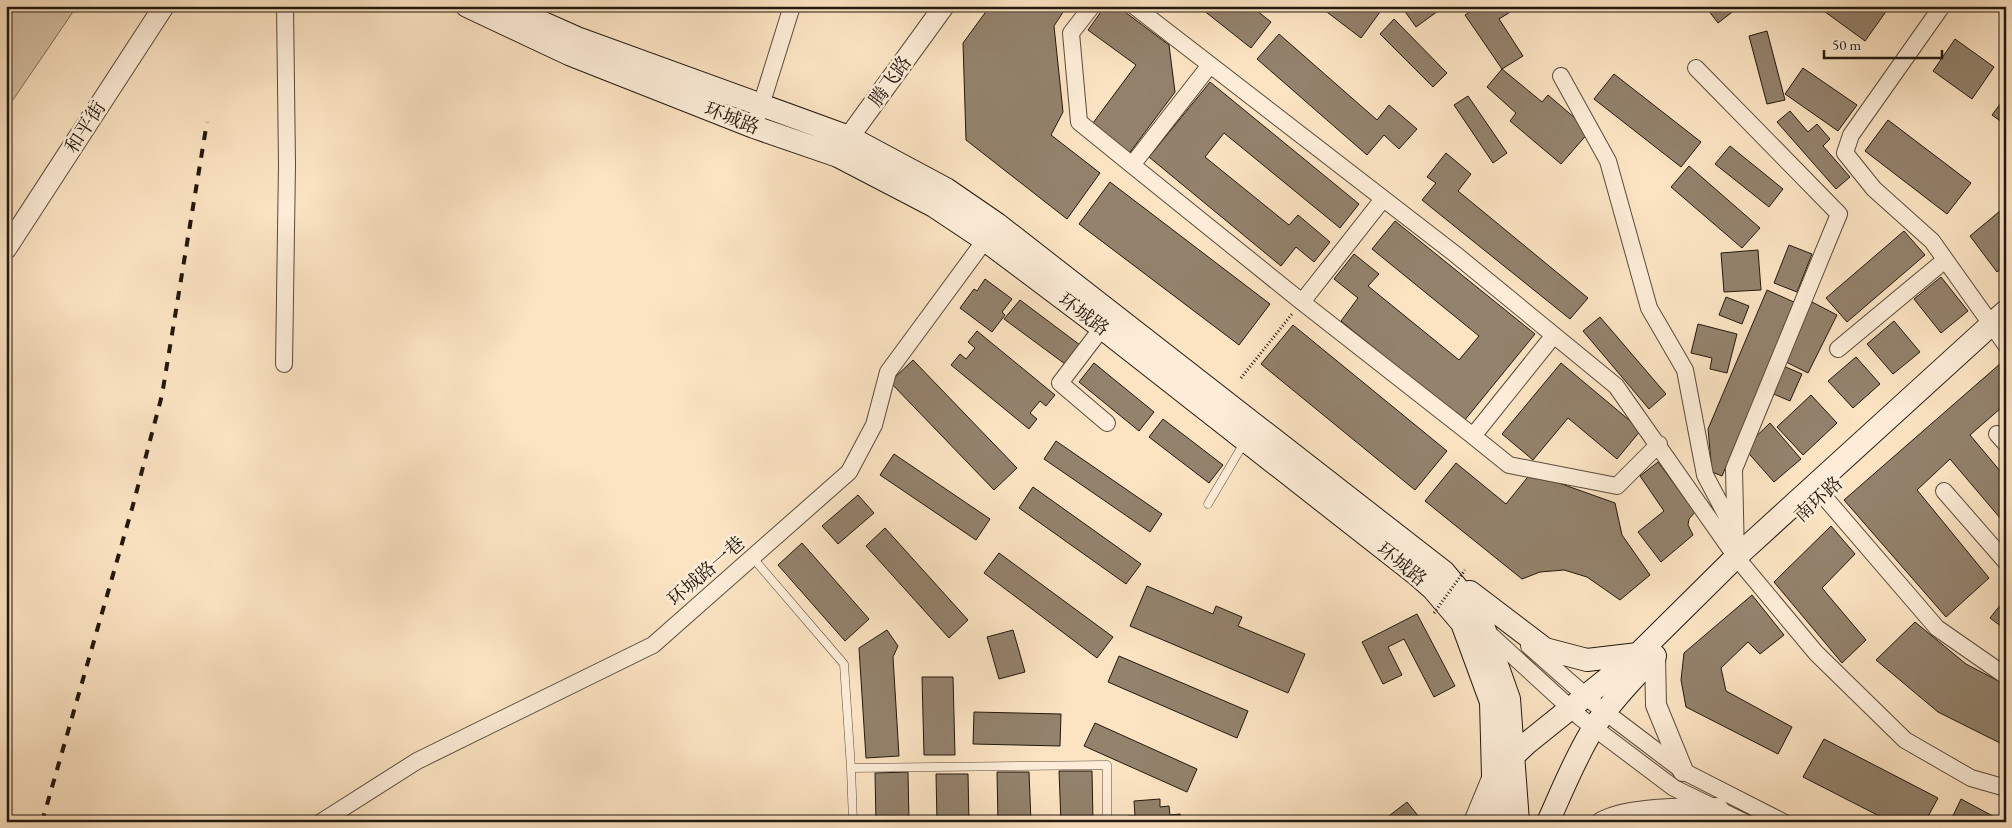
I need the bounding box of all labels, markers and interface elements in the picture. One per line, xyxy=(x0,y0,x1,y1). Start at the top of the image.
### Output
scale bar xyxy=(1824,28,1942,60)
text: 50 m xyxy=(1832,35,1861,54)
street label: 腾飞路 xyxy=(863,51,917,111)
street label: 和平街 xyxy=(59,96,111,158)
street label: 环城路 xyxy=(701,96,763,140)
street label: 环城路 xyxy=(1054,287,1114,341)
street label: 南环路 xyxy=(1788,471,1848,527)
street label: 环城路一巷 xyxy=(662,530,750,612)
street label: 环城路 xyxy=(1372,536,1432,592)

